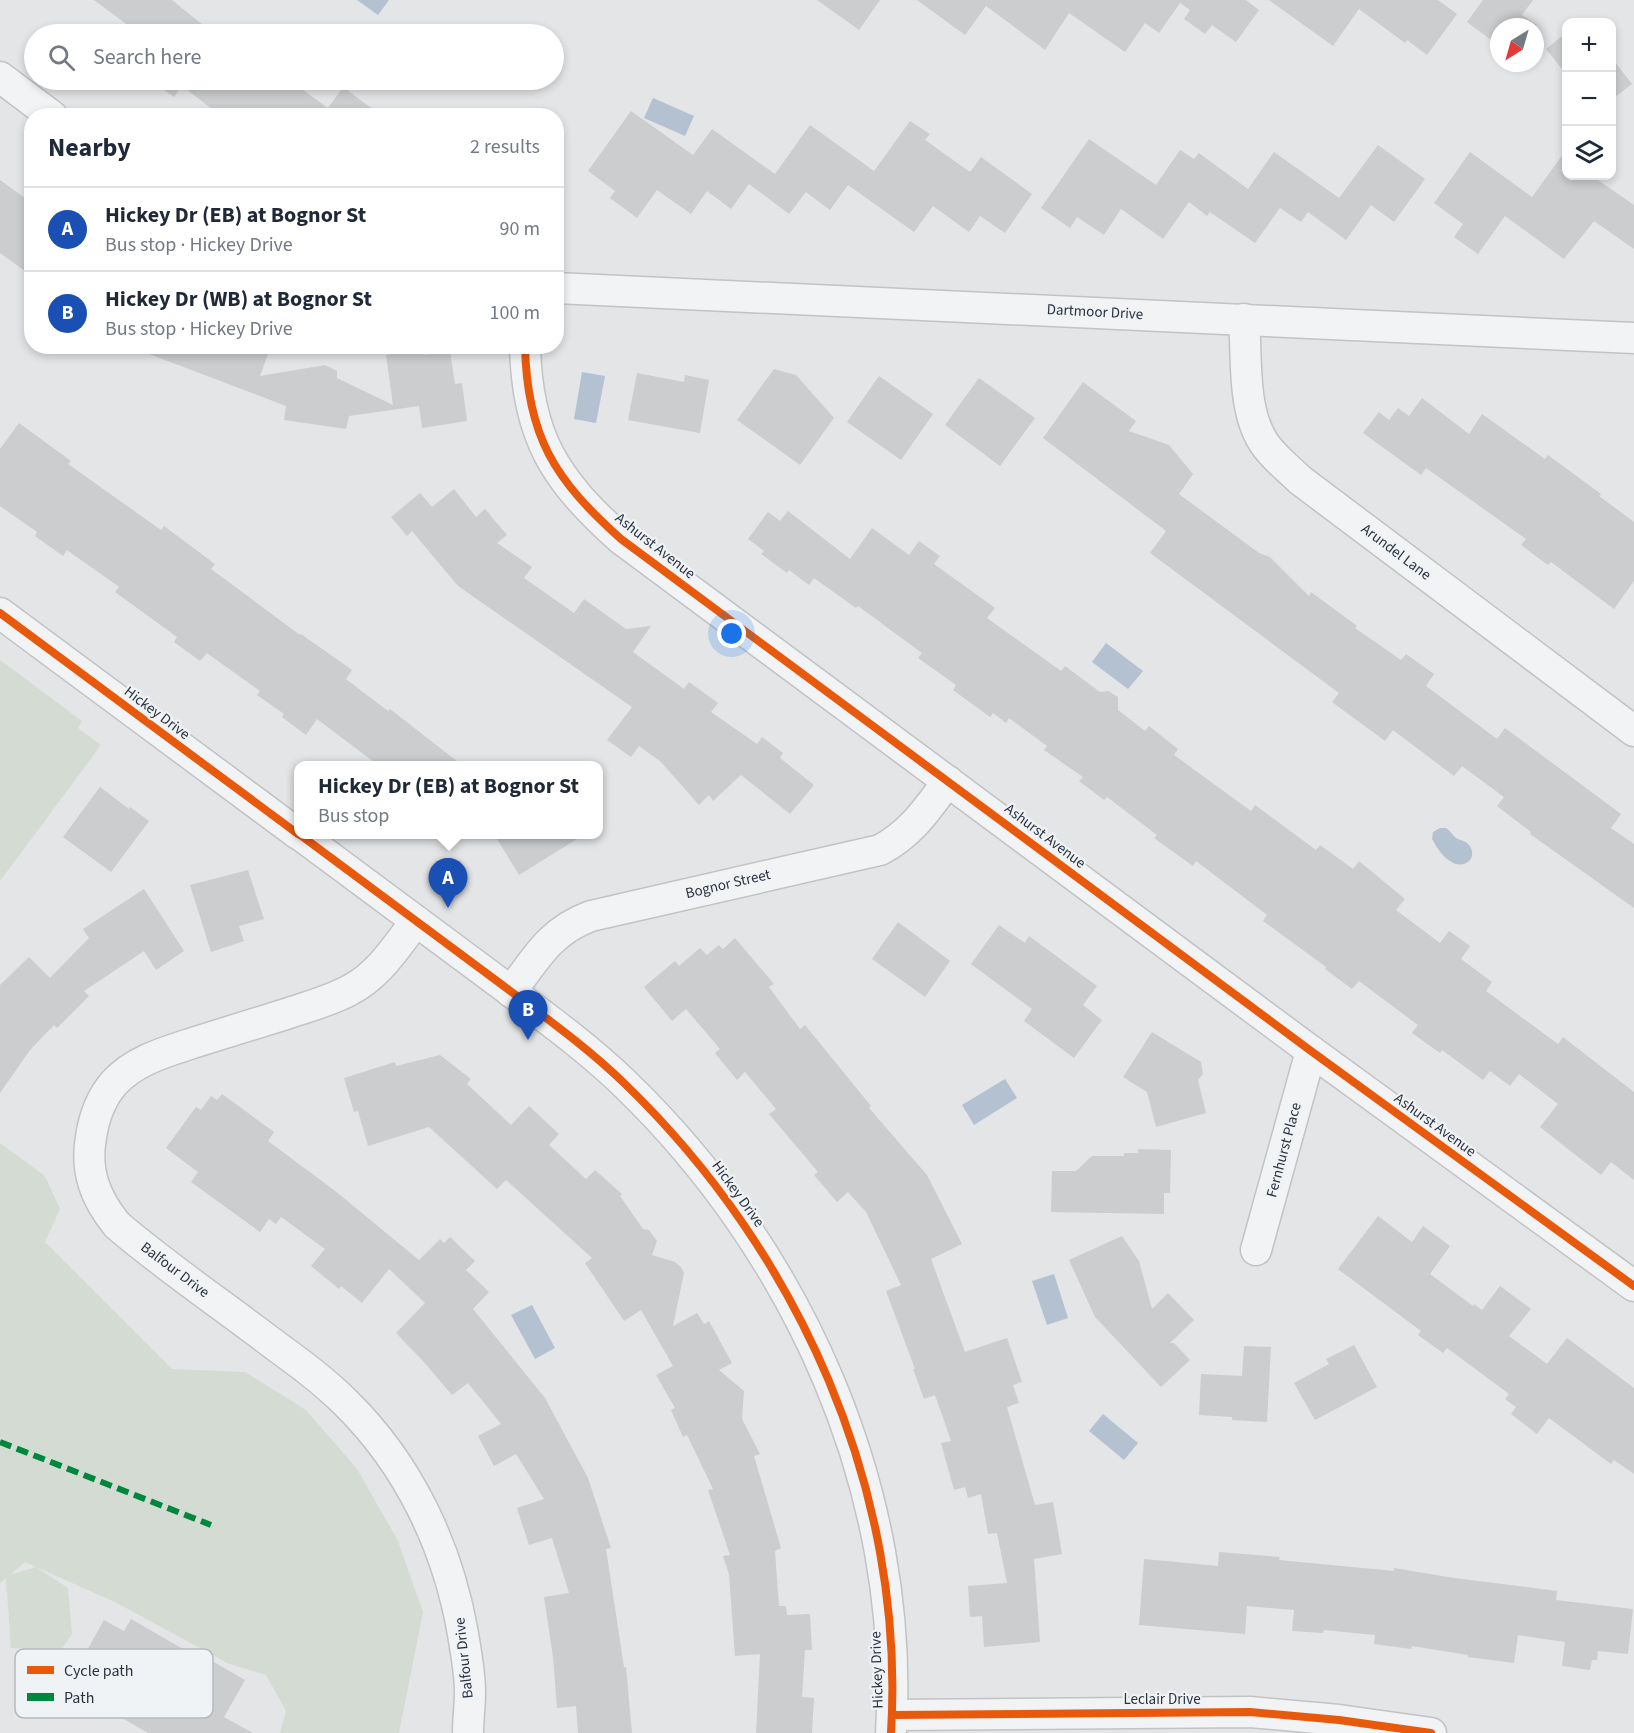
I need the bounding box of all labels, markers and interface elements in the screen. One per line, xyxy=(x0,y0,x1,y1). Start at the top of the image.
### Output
north arrow xyxy=(1490,18,1544,72)
map controls xyxy=(1562,18,1616,180)
button: + xyxy=(1562,18,1616,72)
search box xyxy=(24,24,564,90)
icon: search xyxy=(45,41,78,74)
text: Search here xyxy=(93,41,201,73)
button: − xyxy=(1562,72,1616,126)
button: layers xyxy=(1562,126,1616,180)
text: Nearby xyxy=(48,129,131,166)
text: 2 results xyxy=(470,133,540,161)
text: Hickey Dr (EB) at Bognor St xyxy=(105,199,366,231)
text: A xyxy=(62,215,73,243)
text: 90 m xyxy=(500,215,540,243)
text: Bus stop · Hickey Drive xyxy=(105,231,293,259)
text: Hickey Dr (WB) at Bognor St xyxy=(105,283,372,315)
text: B xyxy=(61,299,74,327)
text: 100 m xyxy=(490,299,540,327)
street label: Dartmoor Drive xyxy=(1046,299,1144,325)
text: Bus stop · Hickey Drive xyxy=(105,315,293,343)
street label: Ashurst Avenue xyxy=(611,508,699,584)
street label: Arundel Lane xyxy=(1357,519,1435,585)
your location xyxy=(717,619,746,648)
street label: Hickey Drive xyxy=(120,681,194,745)
popup xyxy=(294,761,603,839)
text: Hickey Dr (EB) at Bognor St xyxy=(318,770,579,802)
street label: Ashurst Avenue xyxy=(1000,799,1090,873)
text: Bus stop xyxy=(318,802,389,830)
pin: A xyxy=(428,858,468,908)
street label: Bognor Street xyxy=(683,864,773,904)
pin: B xyxy=(508,990,548,1040)
street label: Ashurst Avenue xyxy=(1390,1088,1480,1162)
street label: Fernhurst Place xyxy=(1261,1100,1307,1200)
street label: Hickey Drive xyxy=(707,1156,769,1232)
street label: Balfour Drive xyxy=(136,1237,214,1303)
street label: Balfour Drive xyxy=(449,1616,479,1700)
street label: Hickey Drive xyxy=(865,1631,889,1709)
legend xyxy=(15,1649,213,1718)
text: Cycle path xyxy=(64,1660,133,1682)
text: Path xyxy=(64,1687,94,1709)
street label: Leclair Drive xyxy=(1123,1689,1201,1710)

